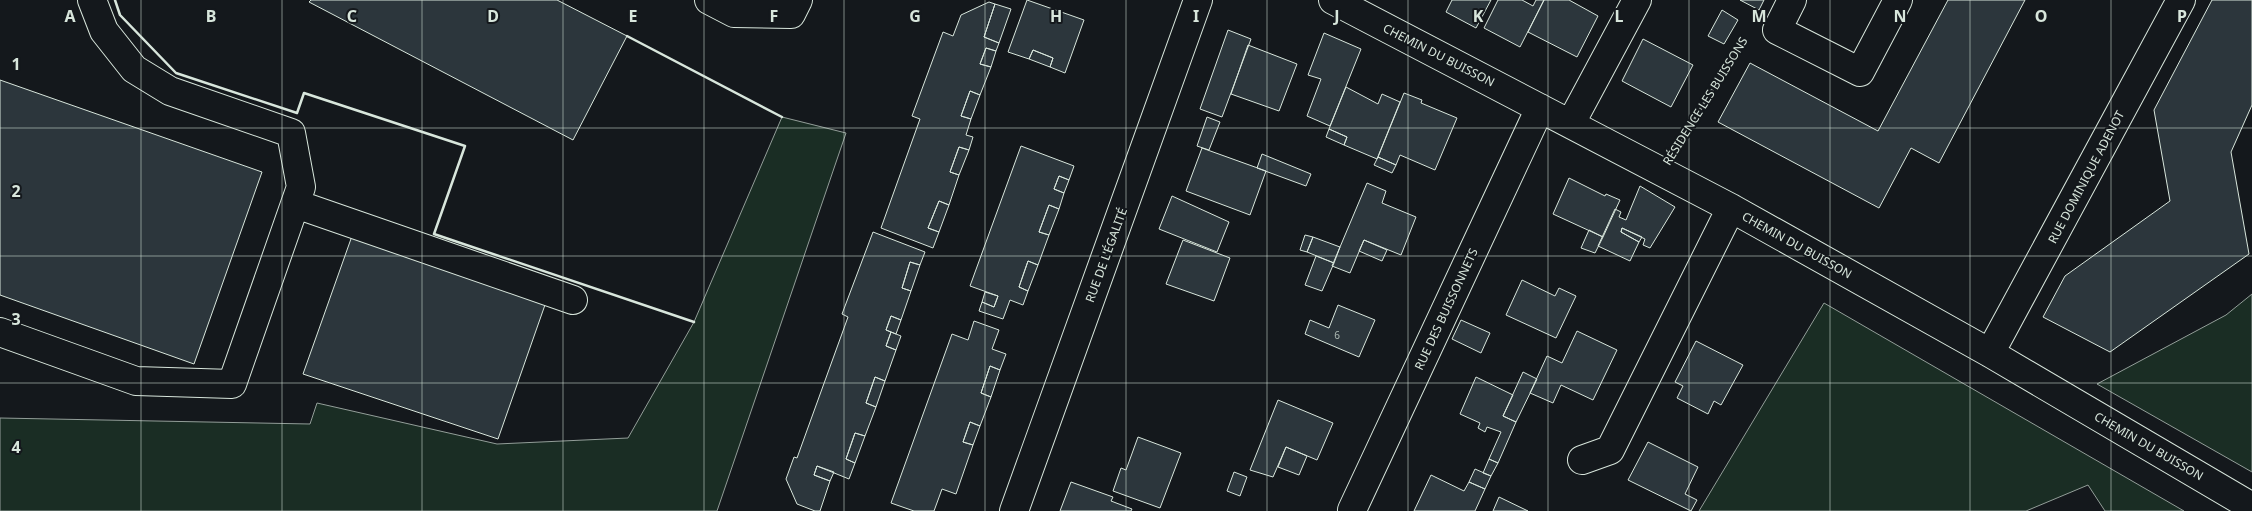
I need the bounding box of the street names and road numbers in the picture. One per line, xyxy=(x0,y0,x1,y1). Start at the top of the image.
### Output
street label: CHEMIN DU BUISSON xyxy=(1380,19,1498,91)
street label: RÉSIDENCE LES BUISSONS xyxy=(1658,33,1752,168)
street label: RUE DOMINIQUE ADENOT xyxy=(2044,107,2128,246)
street label: RUE DE L'ÉGALITÉ xyxy=(1081,205,1131,305)
street label: CHEMIN DU BUISSON xyxy=(1739,208,1855,282)
street label: RUE DES BUISSONNETS xyxy=(1410,245,1482,373)
street label: CHEMIN DU BUISSON xyxy=(2091,408,2207,484)

